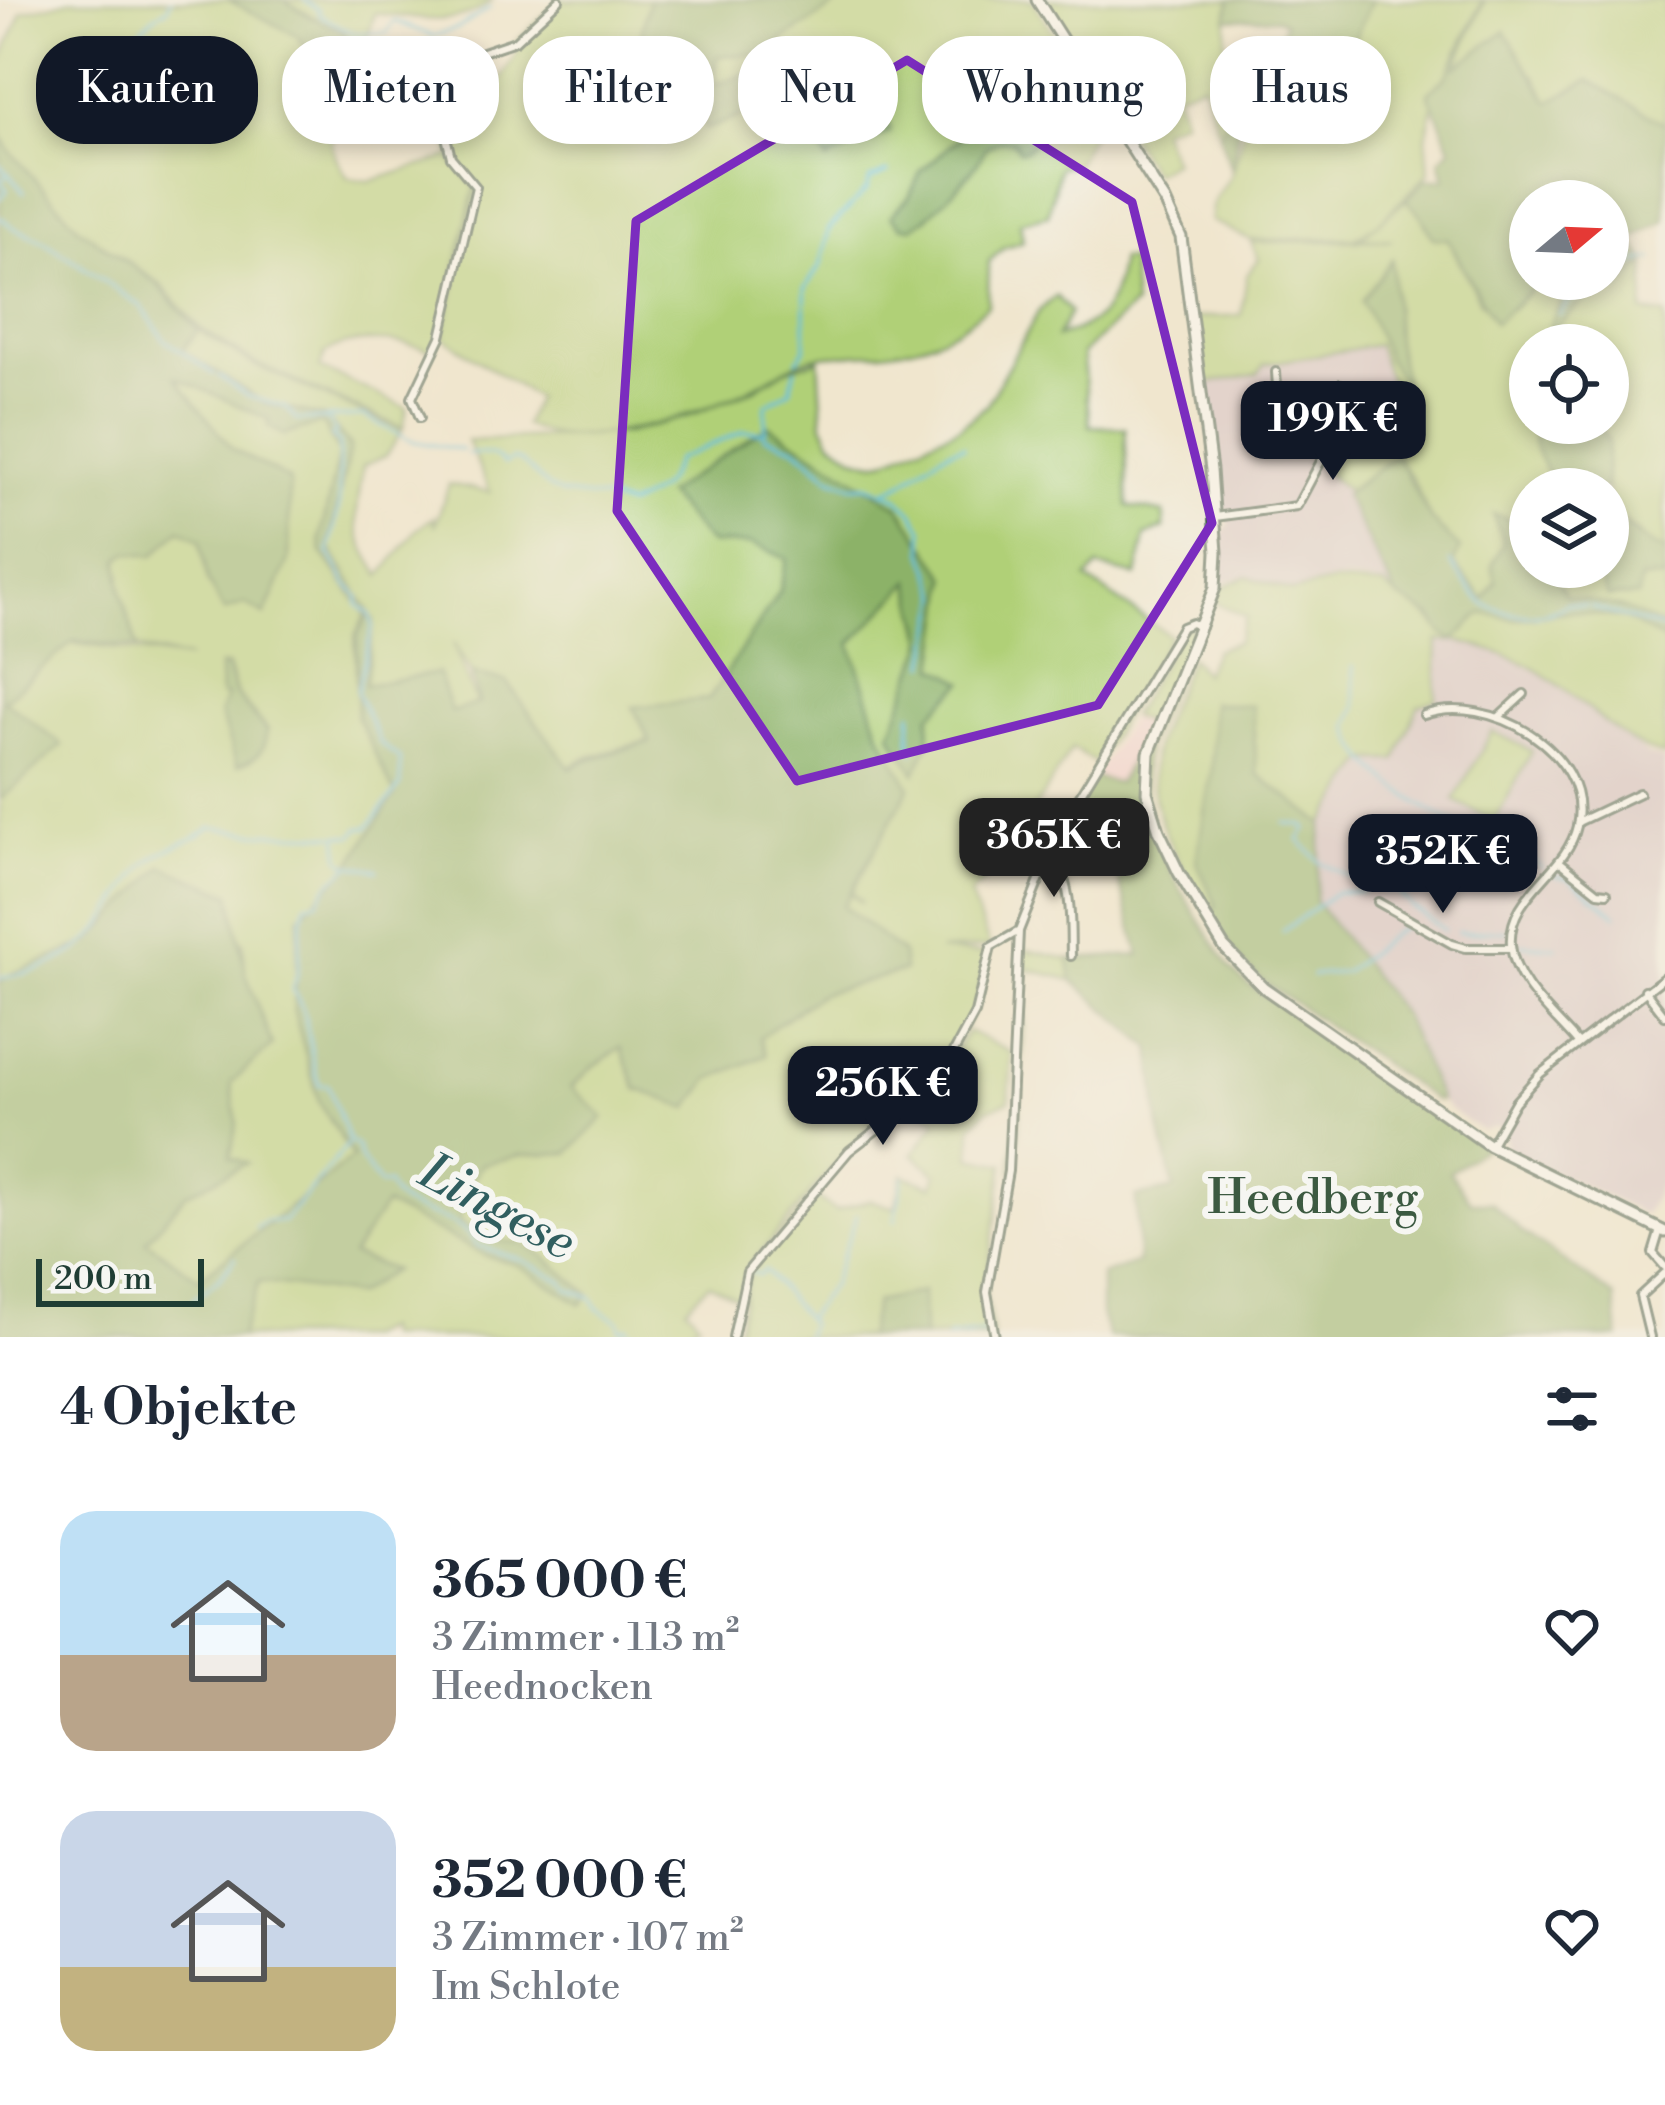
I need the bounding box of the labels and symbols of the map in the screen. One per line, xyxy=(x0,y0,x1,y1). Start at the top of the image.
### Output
north arrow xyxy=(1509,180,1629,300)
pin: 199K € xyxy=(1235,381,1431,483)
pin: 365K € xyxy=(956,798,1152,900)
pin: 352K € xyxy=(1345,814,1541,916)
pin: 256K € xyxy=(785,1046,981,1148)
water label: Lingese xyxy=(407,1140,586,1275)
park label: Heedberg xyxy=(1207,1169,1419,1229)
scale bar xyxy=(36,1253,204,1306)

